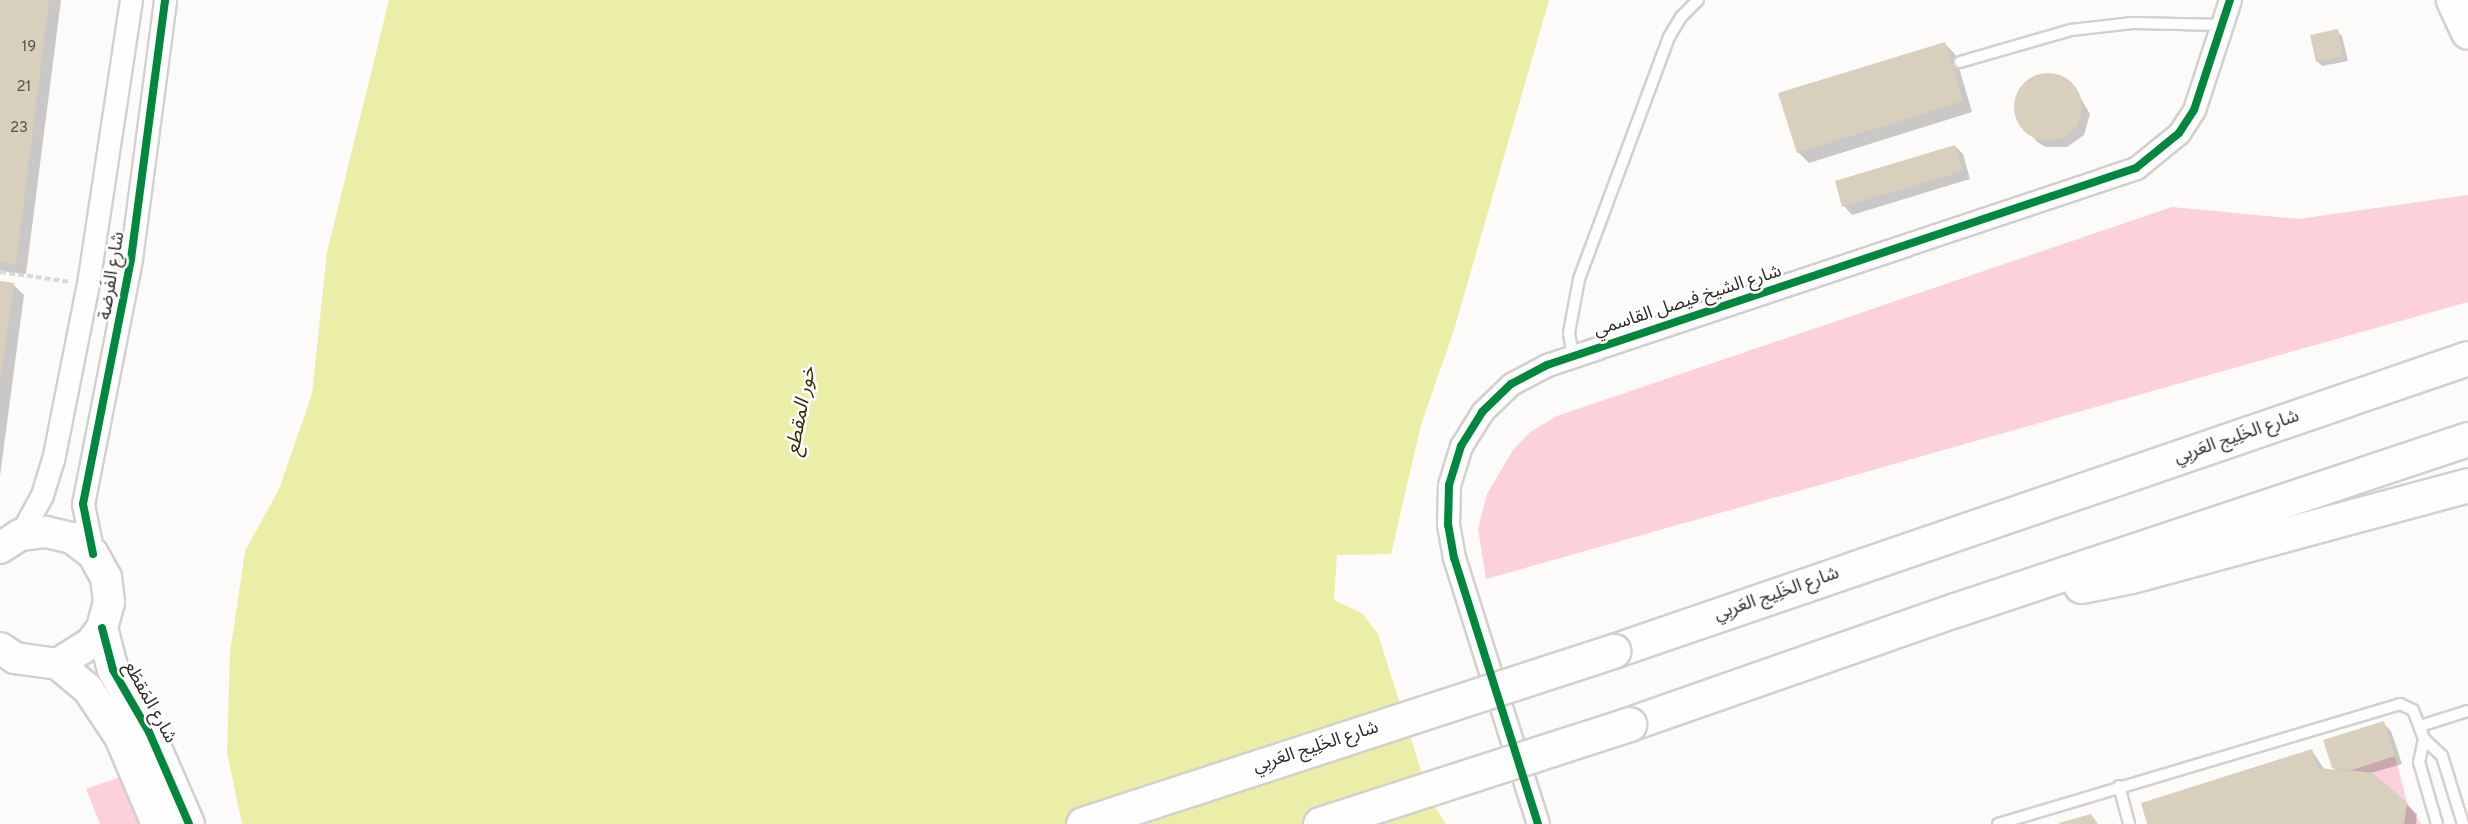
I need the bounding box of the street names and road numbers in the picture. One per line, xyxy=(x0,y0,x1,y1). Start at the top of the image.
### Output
street label: شارع الفَرضة xyxy=(95,230,131,322)
street label: شارع الشيخ فيصل القاسمي xyxy=(1591,261,1785,343)
street label: شارع الخَلِيج العَربِي xyxy=(2172,406,2302,470)
street label: شارع الخَلِيج العَربِي xyxy=(1712,563,1842,627)
street label: شارع المَقطَع xyxy=(118,658,180,748)
street label: شارع الخَلِيج العَربِي xyxy=(1250,718,1382,778)

